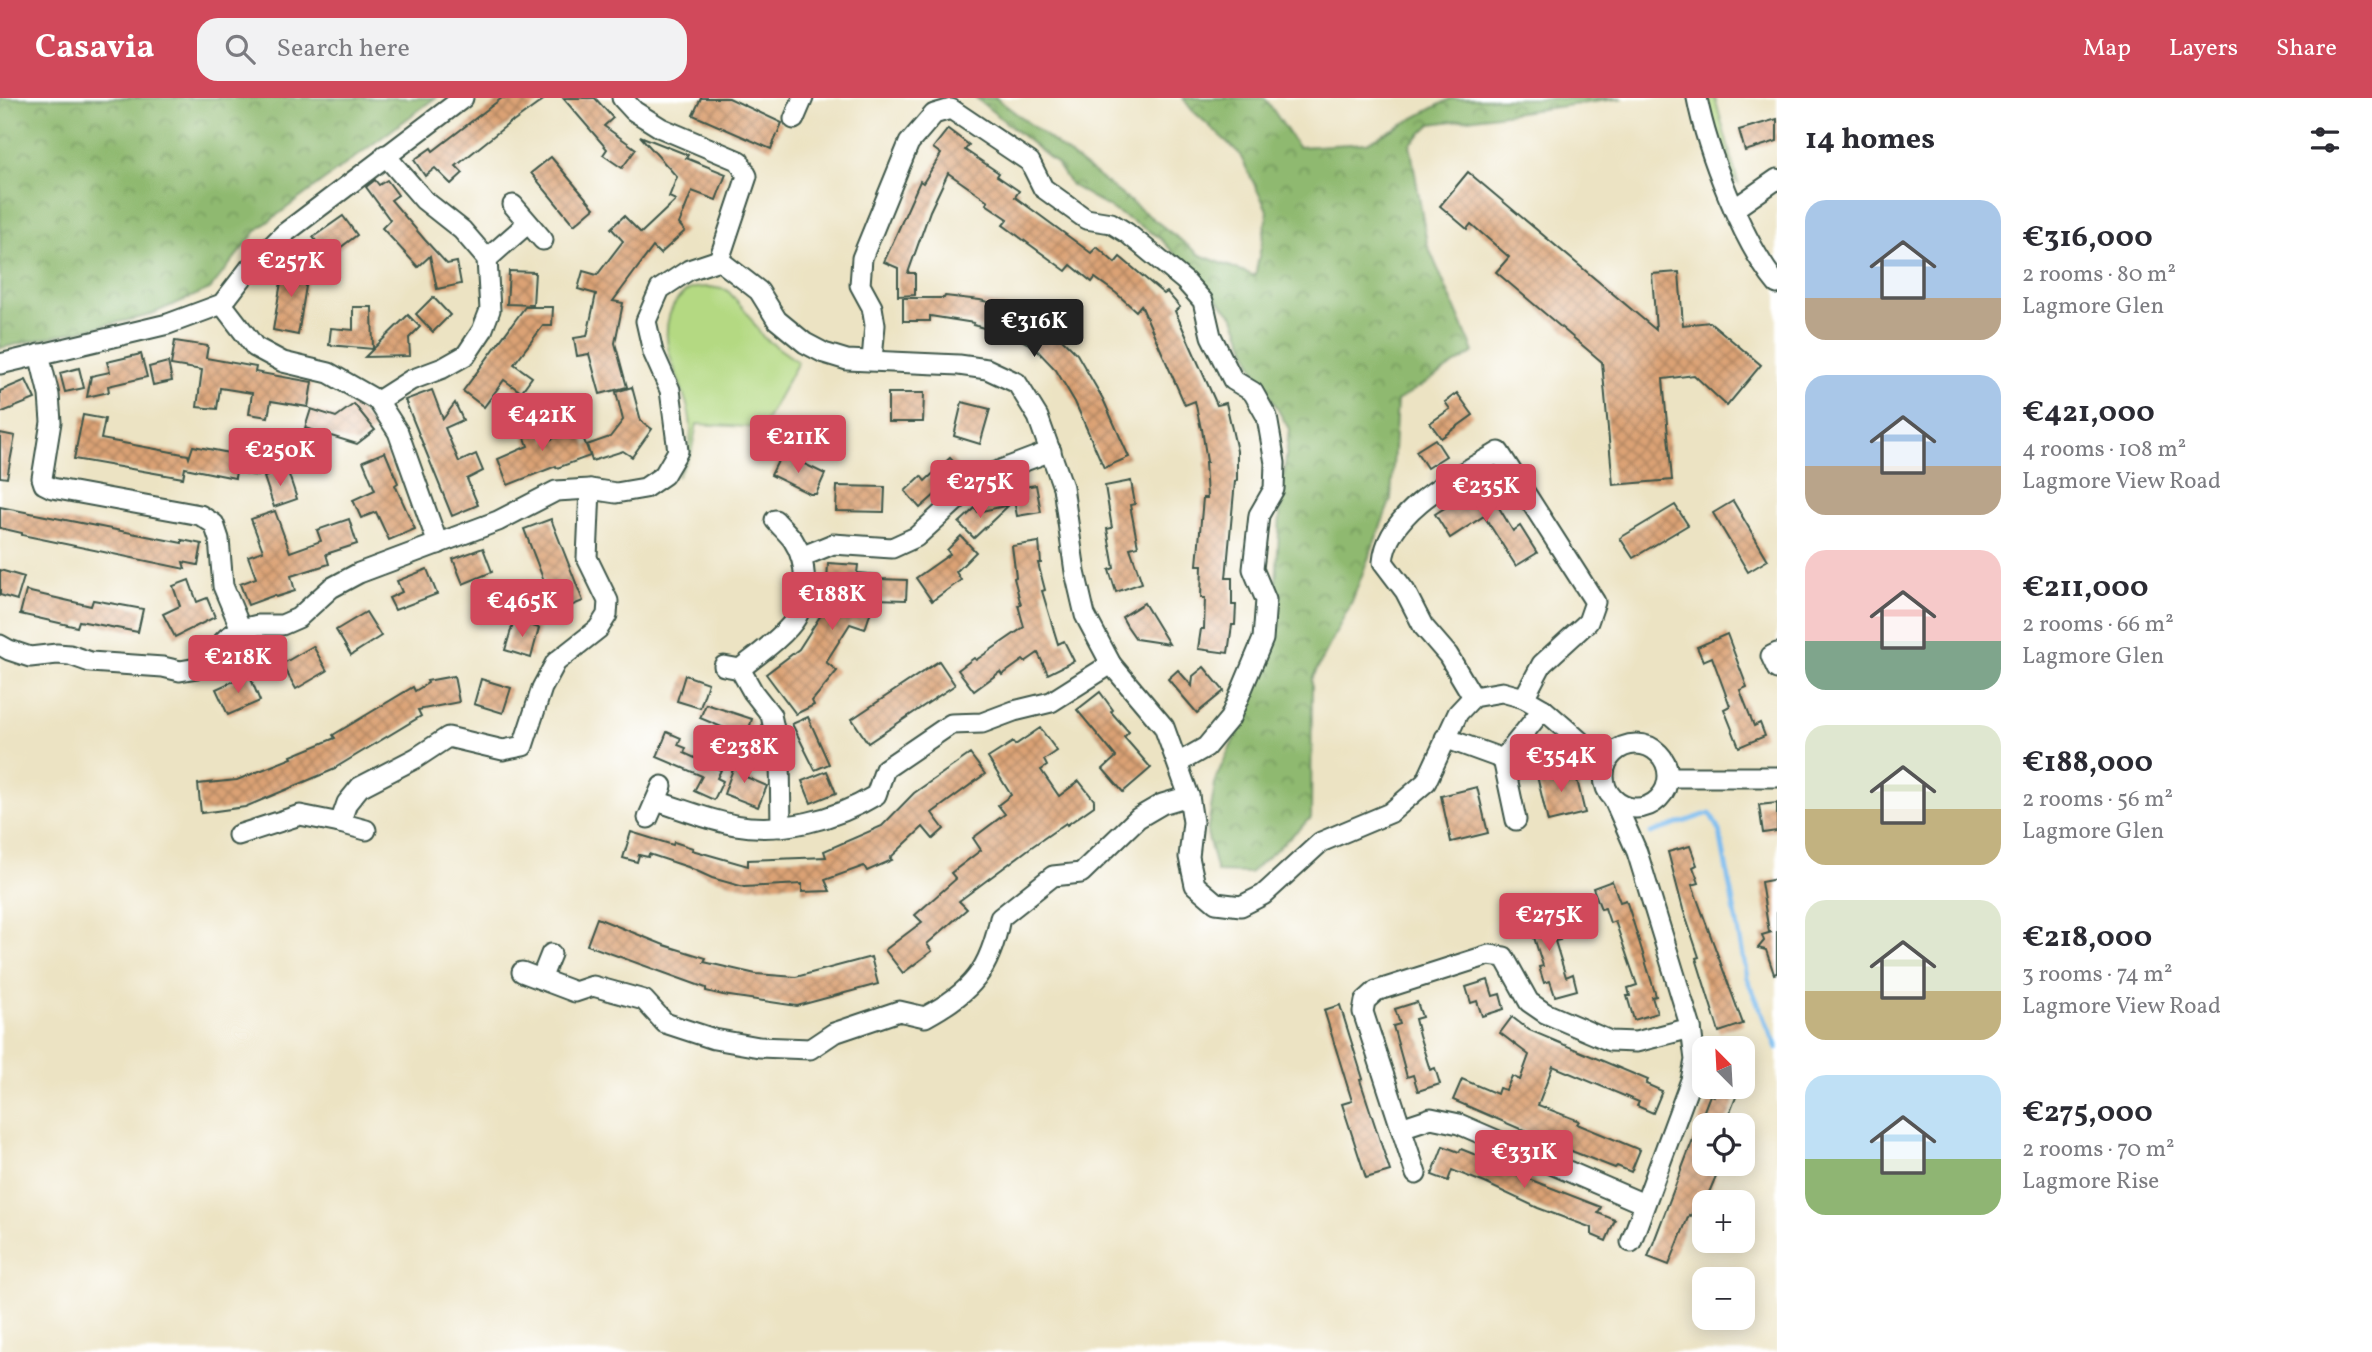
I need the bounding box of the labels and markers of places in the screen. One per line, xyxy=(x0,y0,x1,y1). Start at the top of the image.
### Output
pin: €257K xyxy=(242,240,340,299)
pin: €316K xyxy=(985,300,1083,359)
pin: €421K xyxy=(493,394,591,453)
pin: €211K xyxy=(749,416,847,475)
pin: €250K xyxy=(231,428,329,488)
pin: €275K xyxy=(931,460,1029,520)
pin: €235K xyxy=(1437,464,1535,524)
pin: €188K xyxy=(783,573,881,632)
pin: €465K xyxy=(473,580,571,639)
pin: €218K xyxy=(189,636,287,695)
pin: €238K xyxy=(695,726,793,785)
pin: €354K xyxy=(1512,734,1610,794)
pin: €275K xyxy=(1500,894,1598,953)
pin: €331K xyxy=(1475,1130,1573,1190)

